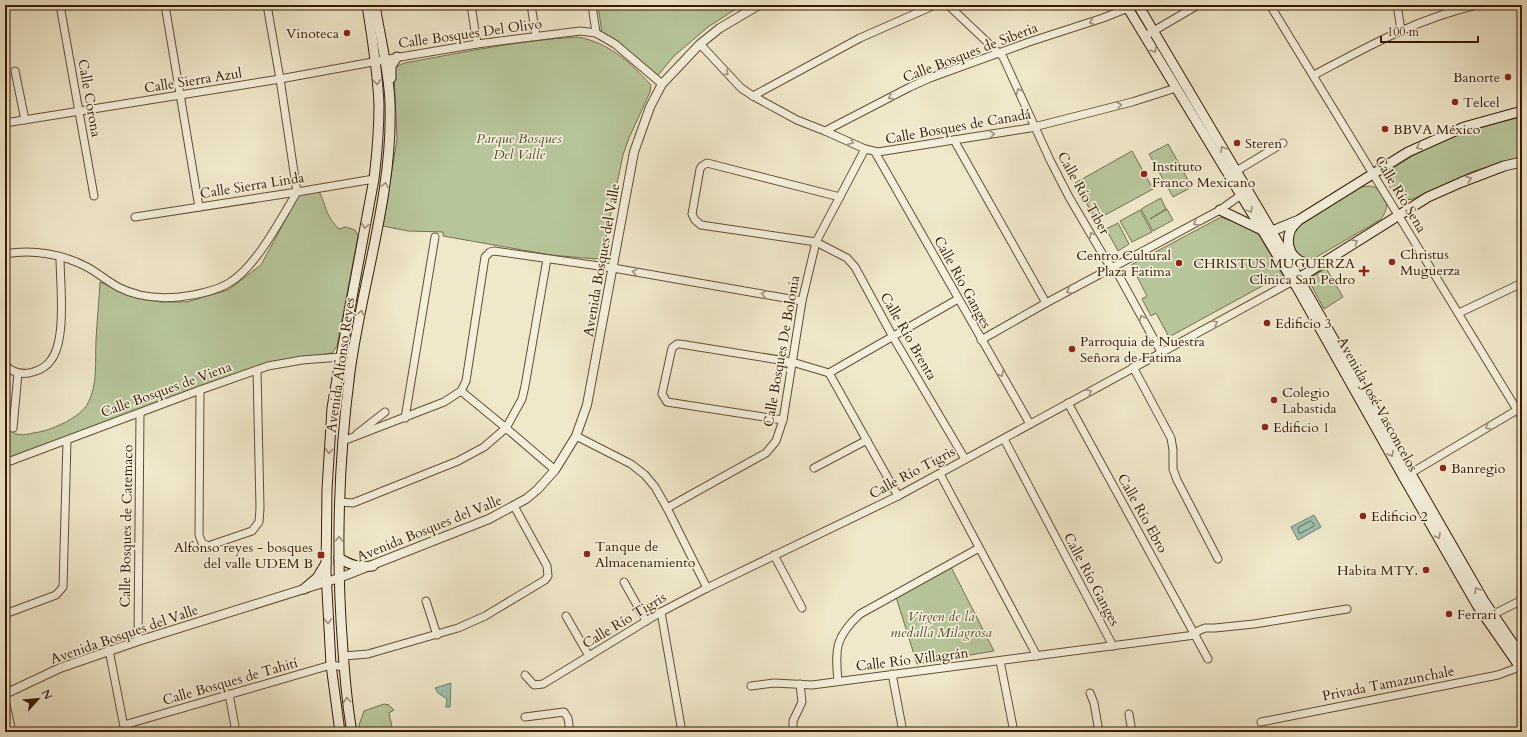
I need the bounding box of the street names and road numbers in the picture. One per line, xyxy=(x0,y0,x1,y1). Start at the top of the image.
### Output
street label: Calle Bosques Del Olivo xyxy=(397,14,544,53)
street label: Calle Bosques de Siberia xyxy=(900,18,1040,87)
street label: Calle Corona xyxy=(73,58,106,139)
street label: Calle Sierra Azul xyxy=(143,63,244,98)
street label: Calle Bosques de Canadá xyxy=(884,104,1032,149)
street label: Calle Río Tiber xyxy=(1053,148,1115,239)
street label: Calle Río Sena xyxy=(1370,152,1431,236)
street label: Calle Sierra Linda xyxy=(199,168,306,203)
street label: Avenida Bosques del Valle xyxy=(579,182,624,338)
street label: Calle Río Ganges xyxy=(929,233,996,332)
street label: Calle Bosques De Bolonia xyxy=(759,274,804,428)
street label: Calle Río Brenta xyxy=(876,289,941,384)
street label: Avenida Alfonso Reyes xyxy=(322,296,359,434)
street label: Avenida José Vasconcelos xyxy=(1333,334,1423,475)
street label: Calle Bosques de Viena xyxy=(98,357,234,422)
street label: Calle Río Tigris xyxy=(866,442,959,503)
street label: Calle Bosques de Catemaco xyxy=(116,444,137,608)
street label: Calle Río Ebro xyxy=(1113,470,1172,557)
street label: Avenida Bosques del Valle xyxy=(354,491,505,566)
street label: Calle Río Ganges xyxy=(1059,529,1124,629)
street label: Calle Río Tigris xyxy=(579,588,670,653)
street label: Avenida Bosques del Valle xyxy=(48,600,201,669)
street label: Calle Río Villagrán xyxy=(855,643,969,676)
street label: Calle Bosques de Tahití xyxy=(160,653,300,710)
street label: Privada Tamazunchale xyxy=(1321,661,1456,706)

